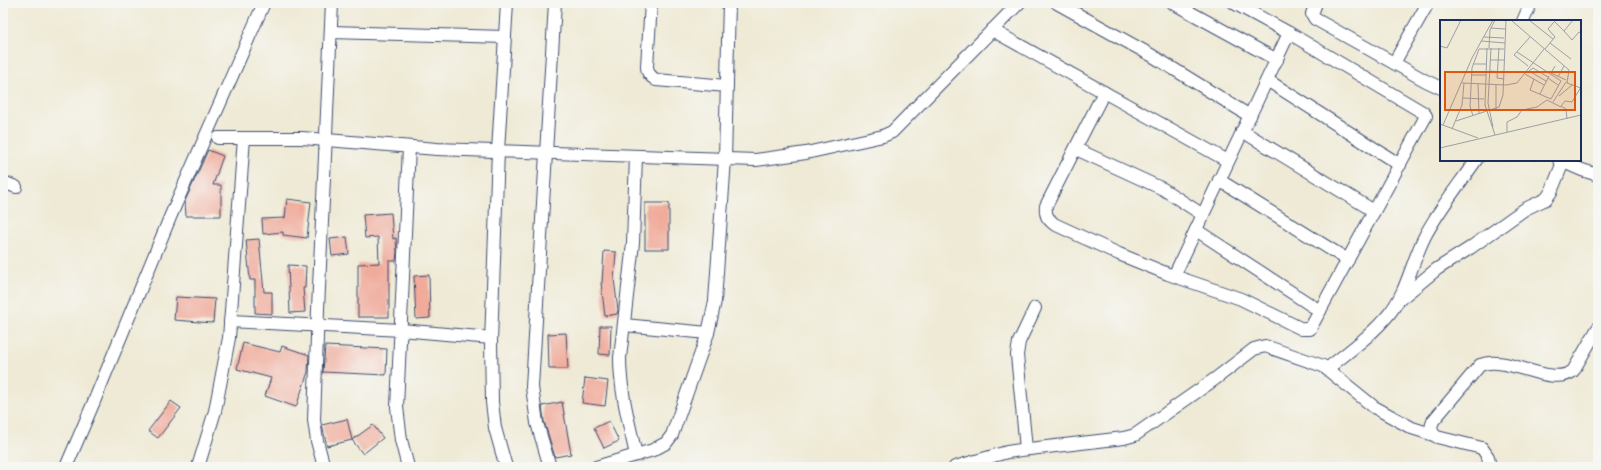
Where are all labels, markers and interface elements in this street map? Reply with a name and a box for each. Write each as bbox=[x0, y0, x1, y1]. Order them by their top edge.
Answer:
inset map bbox=[1440, 20, 1581, 161]

